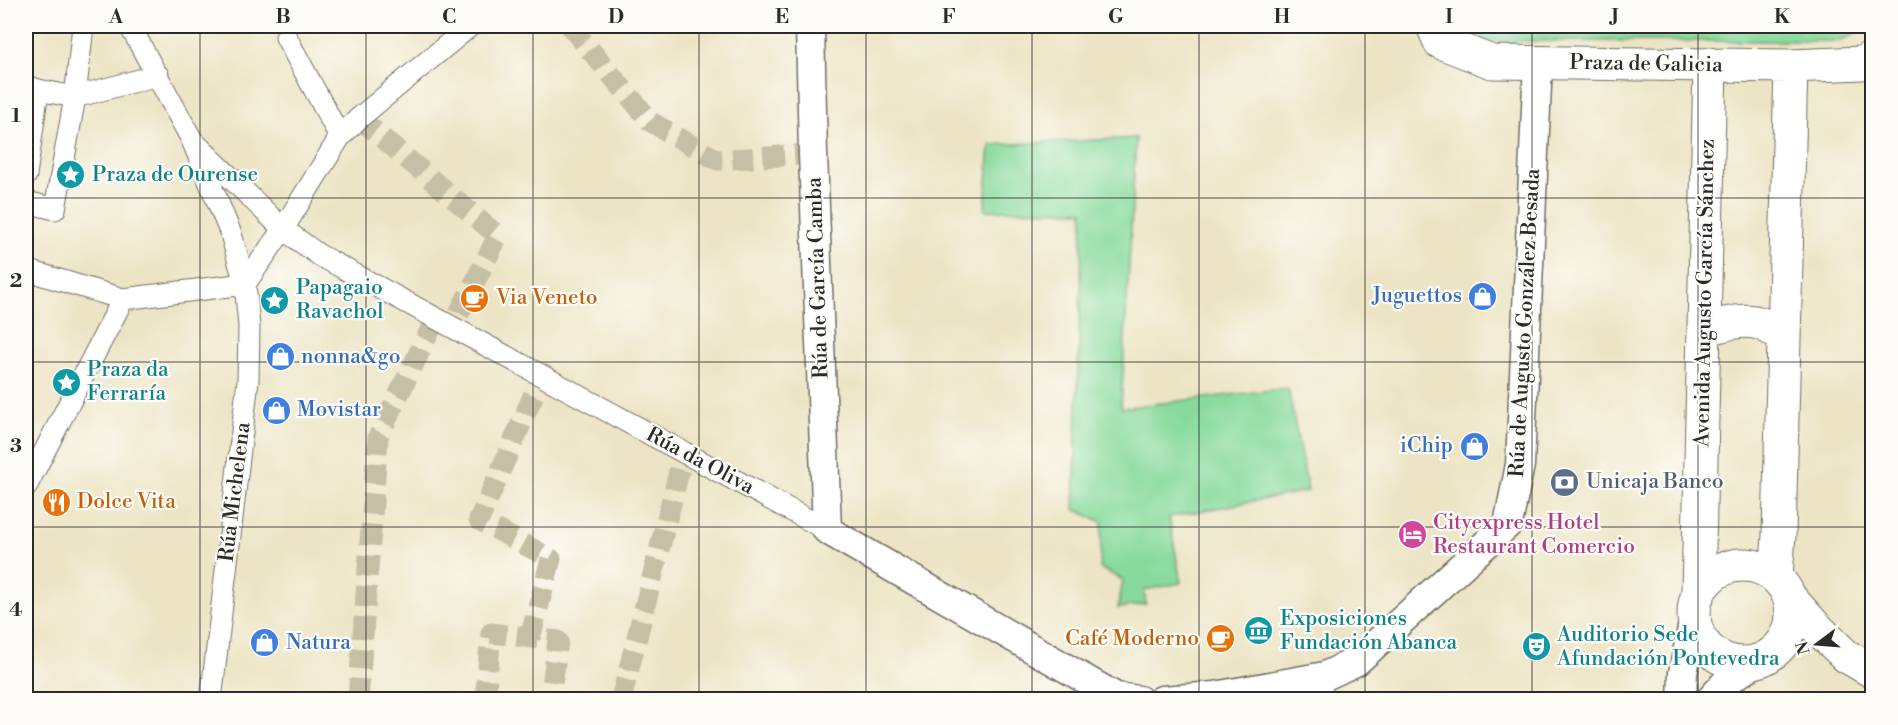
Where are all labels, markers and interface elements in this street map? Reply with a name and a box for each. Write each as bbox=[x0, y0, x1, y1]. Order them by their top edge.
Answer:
text: A bbox=[108, 5, 124, 30]
text: B bbox=[275, 5, 291, 30]
text: C bbox=[442, 5, 456, 30]
text: D bbox=[608, 5, 624, 30]
text: E bbox=[775, 5, 789, 30]
text: F bbox=[942, 5, 956, 30]
text: G bbox=[1108, 5, 1124, 30]
text: H bbox=[1274, 5, 1291, 30]
text: I bbox=[1445, 5, 1453, 30]
text: J bbox=[1608, 5, 1619, 30]
text: K bbox=[1774, 5, 1791, 30]
street label: Praza de Galicia bbox=[1569, 50, 1723, 78]
text: 1 bbox=[11, 104, 21, 129]
street label: Avenida Augusto García Sánchez bbox=[1689, 139, 1721, 448]
place icon: Praza de Ourense bbox=[55, 159, 87, 191]
place label: Praza de Ourense bbox=[92, 162, 258, 188]
street label: Rúa de Augusto González Besada bbox=[1504, 167, 1546, 478]
street label: Rúa de García Camba bbox=[801, 176, 835, 379]
text: 2 bbox=[10, 269, 22, 294]
place label: Papagaio Ravachol bbox=[296, 275, 383, 325]
shop icon: Juguettos bbox=[1467, 280, 1499, 312]
cafe icon: Via Veneto bbox=[459, 282, 491, 314]
place label: Juguettos bbox=[1371, 283, 1462, 309]
place icon: Papagaio Ravachol bbox=[259, 284, 291, 316]
place label: Via Veneto bbox=[495, 285, 598, 311]
shop icon: nonna&go bbox=[264, 341, 296, 373]
place label: nonna&go bbox=[301, 344, 400, 370]
place label: Praza da Ferraría bbox=[87, 357, 169, 407]
place icon: Praza da Ferraría bbox=[50, 366, 82, 398]
shop icon: Movistar bbox=[260, 394, 292, 426]
place label: Movistar bbox=[297, 397, 381, 423]
street label: Rúa Michelena bbox=[214, 420, 257, 563]
street label: Rúa da Oliva bbox=[641, 422, 759, 501]
shop icon: iChip bbox=[1458, 430, 1490, 462]
place label: iChip bbox=[1400, 433, 1453, 459]
text: 3 bbox=[10, 434, 22, 459]
bank icon: Unicaja Banco bbox=[1549, 466, 1581, 498]
place label: Unicaja Banco bbox=[1586, 469, 1724, 495]
restaurant icon: Dolce Vita bbox=[40, 486, 72, 518]
place label: Dolce Vita bbox=[77, 489, 176, 515]
place label: Cityexpress Hotel Restaurant Comercio bbox=[1433, 510, 1635, 560]
hotel icon: Cityexpress Hotel Restaurant Comercio bbox=[1396, 519, 1428, 551]
text: 4 bbox=[9, 598, 23, 623]
place label: Exposiciones Fundación Abanca bbox=[1280, 606, 1458, 656]
north arrow bbox=[1787, 614, 1847, 674]
museum icon: Exposiciones Fundación Abanca bbox=[1243, 615, 1275, 647]
place label: Auditorio Sede Afundación Pontevedra bbox=[1556, 622, 1780, 672]
cafe icon: Café Moderno bbox=[1204, 623, 1236, 655]
place label: Café Moderno bbox=[1065, 626, 1199, 652]
shop icon: Natura bbox=[249, 627, 281, 659]
place label: Natura bbox=[286, 630, 351, 656]
theatre icon: Auditorio Sede Afundación Pontevedra bbox=[1520, 631, 1552, 663]
text: N bbox=[1792, 639, 1815, 657]

